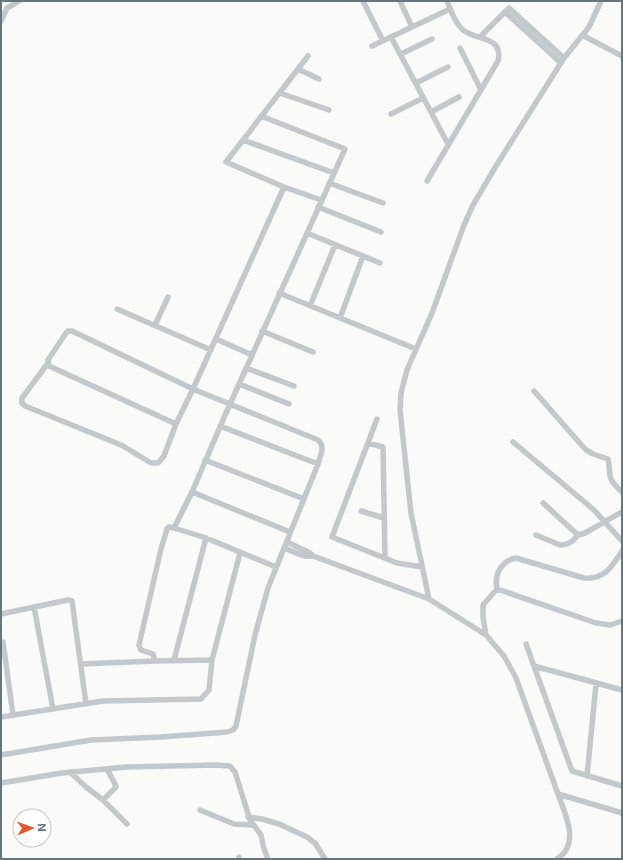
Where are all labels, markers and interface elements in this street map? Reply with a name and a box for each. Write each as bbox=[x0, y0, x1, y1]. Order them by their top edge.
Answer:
north arrow bbox=[12, 808, 52, 848]
text: N bbox=[35, 823, 49, 832]

